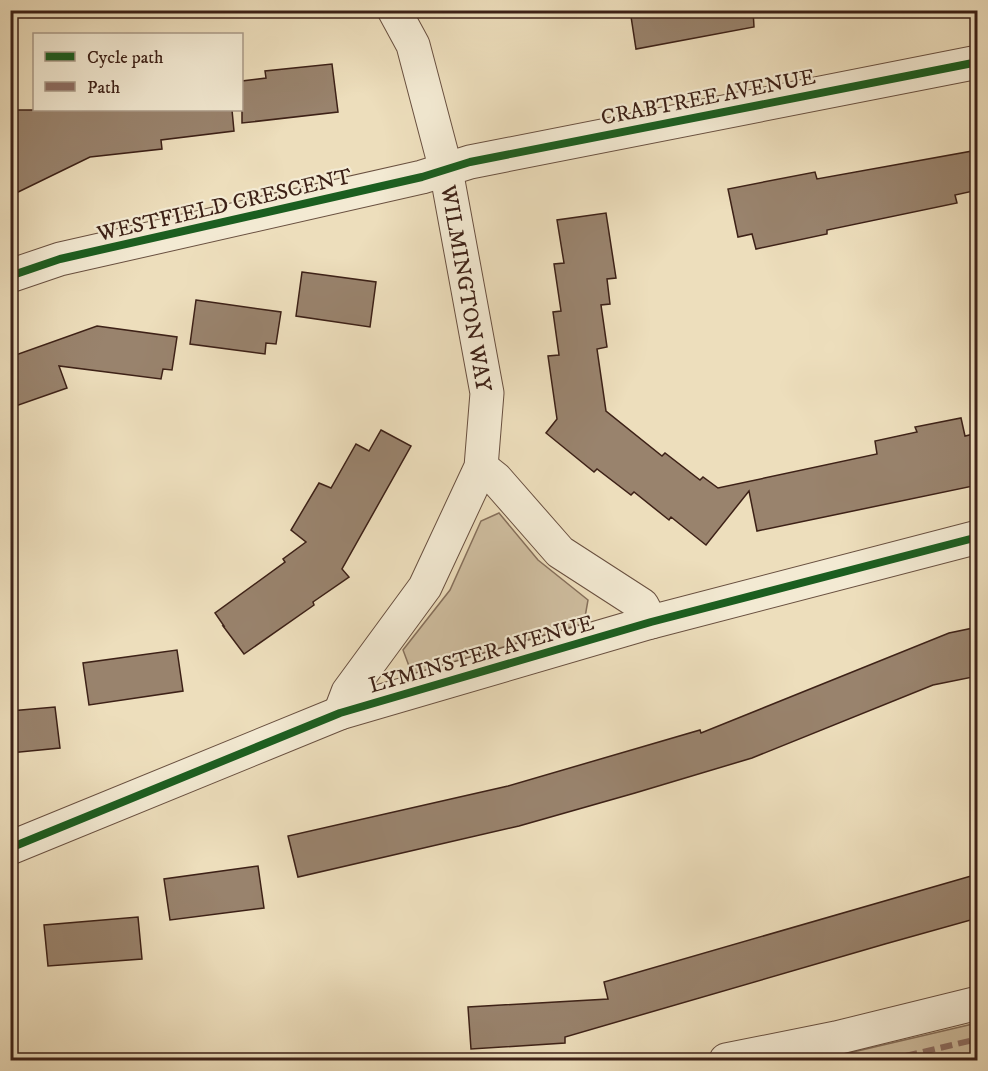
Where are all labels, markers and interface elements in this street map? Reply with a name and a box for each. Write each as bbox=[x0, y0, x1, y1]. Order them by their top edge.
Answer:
legend bbox=[33, 33, 243, 111]
text: Cycle path bbox=[87, 47, 164, 69]
street label: CRABTREE AVENUE bbox=[599, 63, 818, 132]
text: Path bbox=[87, 77, 121, 99]
street label: WESTFIELD CRESCENT bbox=[93, 163, 355, 248]
street label: WILMINGTON WAY bbox=[434, 182, 497, 395]
street label: LYMINSTER AVENUE bbox=[366, 609, 597, 700]

